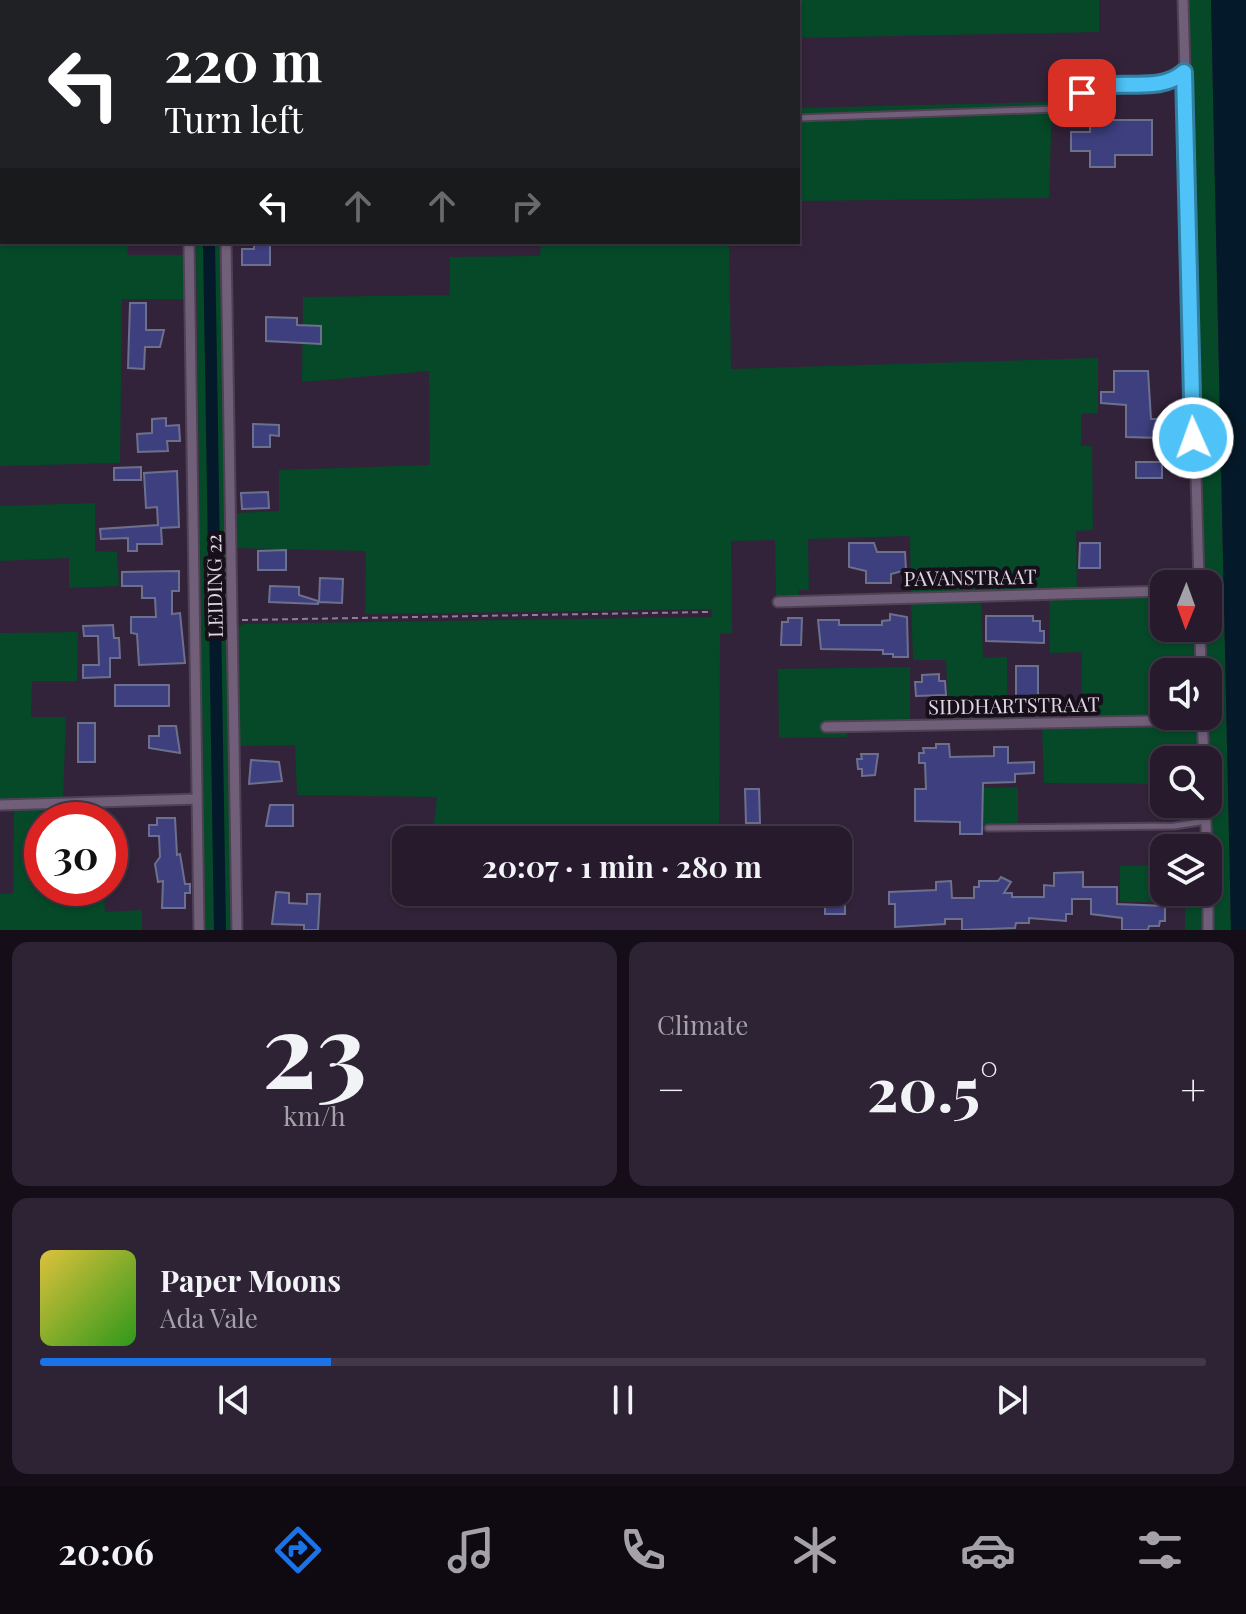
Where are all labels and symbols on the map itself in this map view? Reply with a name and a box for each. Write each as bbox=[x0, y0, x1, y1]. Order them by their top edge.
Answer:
pin bbox=[1048, 59, 1116, 127]
position arrow bbox=[1151, 396, 1235, 480]
street label: LEIDING 22 bbox=[199, 534, 228, 638]
street label: PAVANSTRAAT bbox=[903, 562, 1037, 591]
north arrow bbox=[1150, 570, 1222, 642]
street label: SIDDHARTSTRAAT bbox=[928, 690, 1100, 719]
speed limit sign: 30 bbox=[24, 802, 128, 906]

